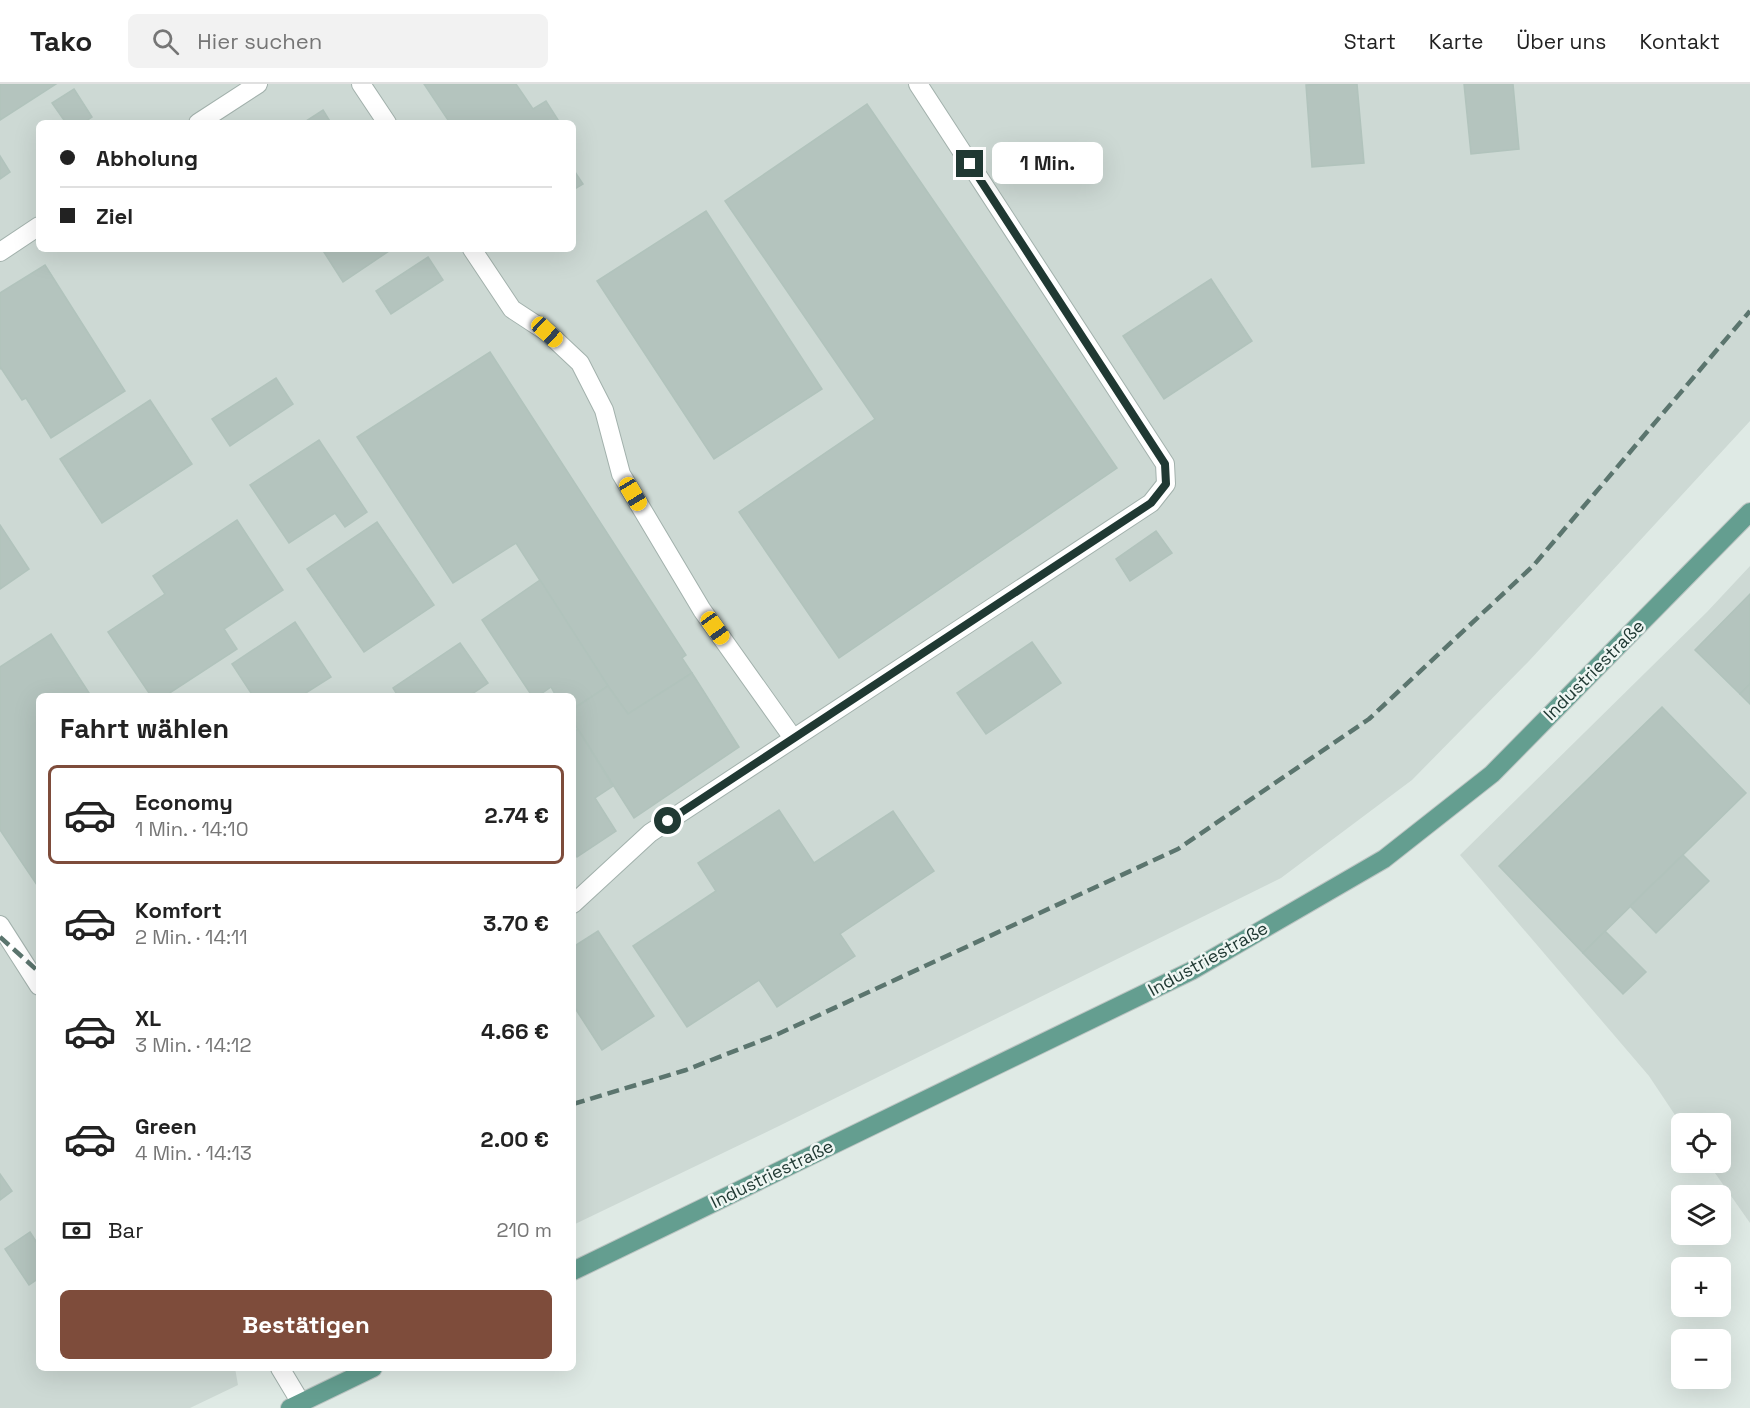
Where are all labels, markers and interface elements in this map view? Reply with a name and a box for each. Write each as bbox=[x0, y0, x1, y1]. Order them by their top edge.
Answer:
search box bbox=[128, 14, 548, 68]
text: Tako bbox=[30, 23, 92, 59]
icon: search bbox=[149, 25, 182, 58]
text: Hier suchen bbox=[197, 27, 322, 55]
text: Start bbox=[1344, 28, 1396, 55]
text: Karte bbox=[1429, 28, 1483, 55]
text: Über uns bbox=[1516, 28, 1606, 55]
text: Kontakt bbox=[1639, 28, 1720, 55]
callout: 1 Min. bbox=[991, 143, 1102, 185]
text: Abholung bbox=[96, 144, 198, 172]
route end bbox=[956, 150, 983, 177]
text: 1 Min. bbox=[1020, 150, 1075, 176]
text: Ziel bbox=[96, 202, 133, 230]
car bbox=[528, 313, 566, 351]
car bbox=[616, 474, 650, 514]
car bbox=[697, 608, 733, 648]
street label: Industriestraße bbox=[1538, 614, 1649, 725]
text: Fahrt wählen bbox=[60, 711, 229, 746]
icon: car bbox=[63, 788, 117, 842]
text: Economy bbox=[135, 788, 233, 816]
text: 2.74 € bbox=[484, 801, 549, 829]
route start bbox=[654, 807, 681, 834]
text: 1 Min. · 14:10 bbox=[135, 816, 248, 842]
icon: car bbox=[63, 896, 117, 950]
text: Komfort bbox=[135, 896, 222, 924]
text: 3.70 € bbox=[483, 909, 549, 937]
street label: Industriestraße bbox=[1144, 916, 1272, 1001]
text: 2 Min. · 14:11 bbox=[135, 924, 248, 950]
icon: car bbox=[63, 1004, 117, 1058]
text: XL bbox=[135, 1004, 161, 1032]
text: 4.66 € bbox=[481, 1017, 549, 1045]
text: 3 Min. · 14:12 bbox=[135, 1032, 251, 1058]
icon: car bbox=[63, 1112, 117, 1166]
text: Green bbox=[135, 1112, 197, 1140]
map controls bbox=[1671, 1113, 1731, 1389]
button: locate bbox=[1671, 1113, 1731, 1173]
text: 2.00 € bbox=[481, 1125, 549, 1153]
street label: Industriestraße bbox=[707, 1134, 837, 1213]
text: 4 Min. · 14:13 bbox=[135, 1140, 252, 1166]
button: layers bbox=[1671, 1185, 1731, 1245]
icon: cash bbox=[60, 1214, 93, 1247]
text: Bar bbox=[108, 1216, 144, 1244]
text: 210 m bbox=[496, 1217, 552, 1243]
button: + bbox=[1671, 1257, 1731, 1317]
button: Bestätigen bbox=[60, 1290, 552, 1359]
button: − bbox=[1671, 1329, 1731, 1389]

